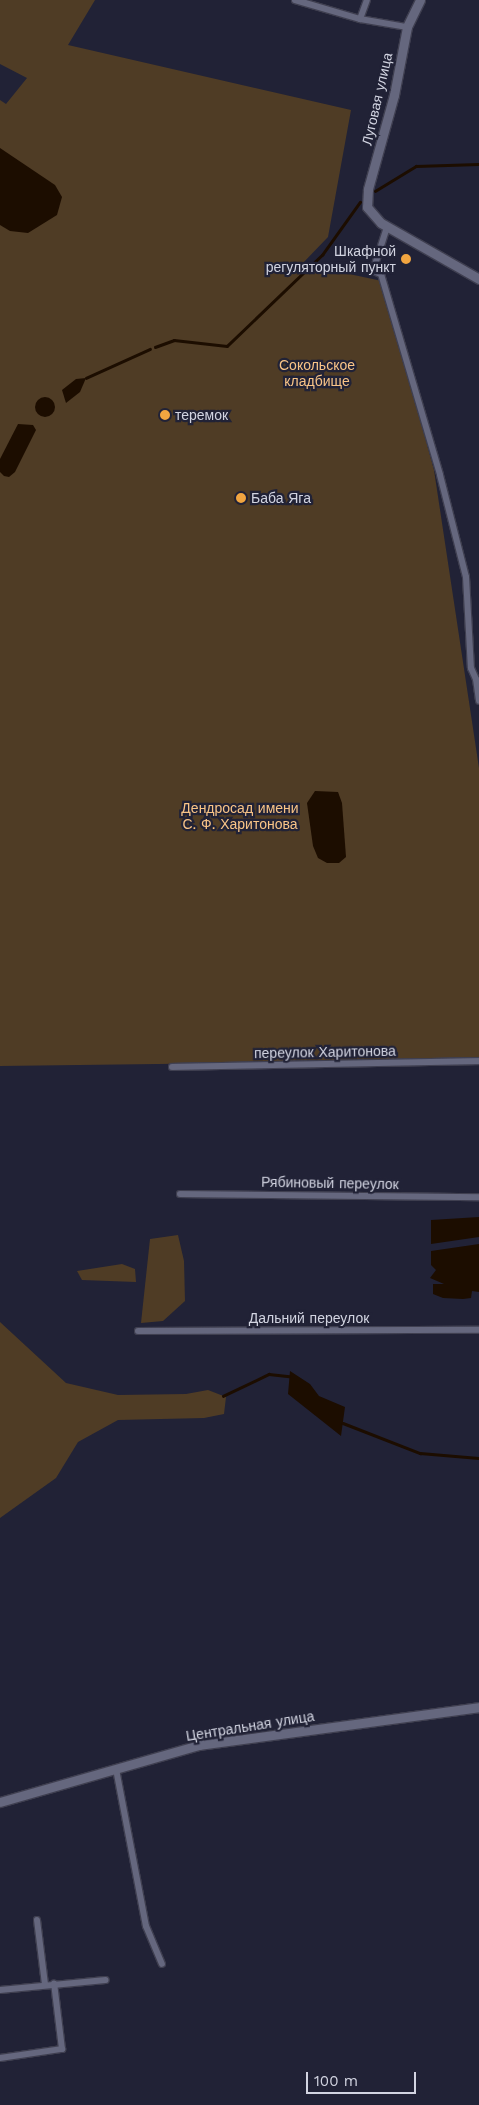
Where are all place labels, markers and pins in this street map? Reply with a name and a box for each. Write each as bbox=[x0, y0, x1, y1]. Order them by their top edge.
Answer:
place label: Шкафной регуляторный пункт bbox=[266, 243, 396, 276]
marker: Шкафной регуляторный пункт bbox=[400, 253, 412, 265]
place label: теремок bbox=[175, 407, 228, 423]
marker: теремок bbox=[159, 409, 171, 421]
place label: Баба Яга bbox=[251, 490, 311, 506]
marker: Баба Яга bbox=[235, 492, 247, 504]

